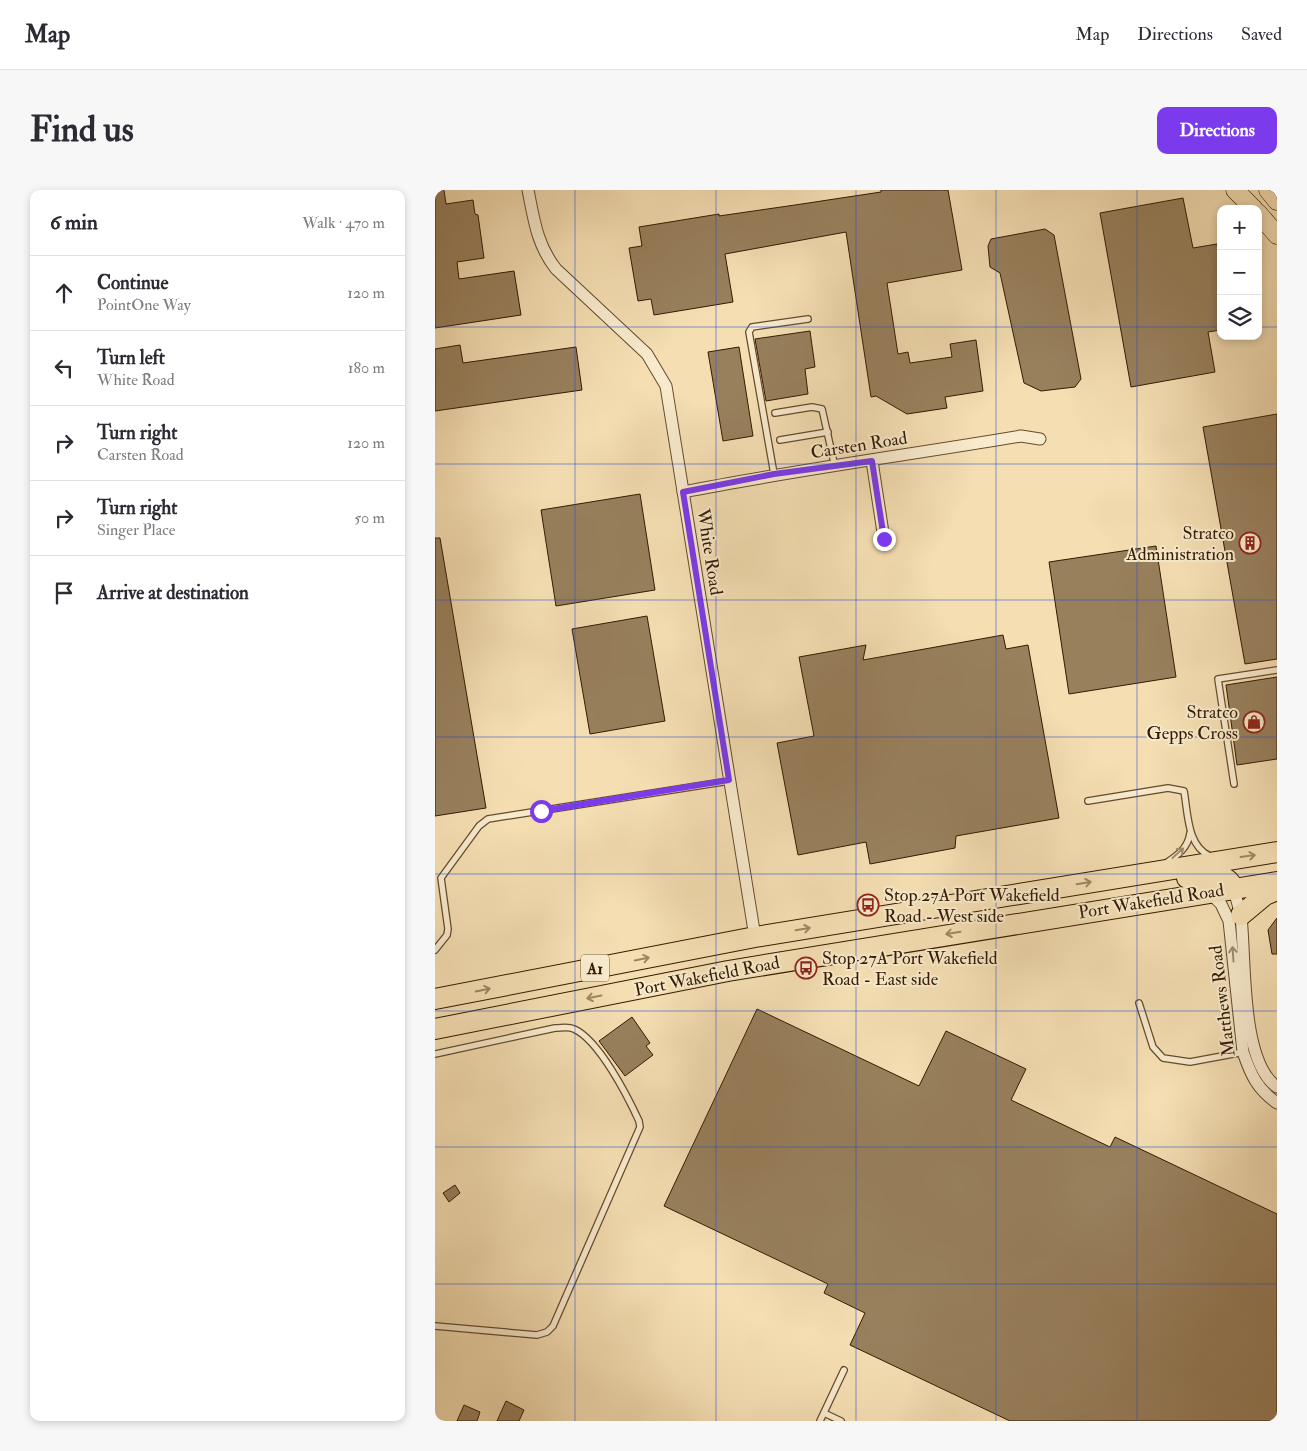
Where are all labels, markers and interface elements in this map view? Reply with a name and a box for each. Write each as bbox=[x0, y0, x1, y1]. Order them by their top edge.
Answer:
text: Map bbox=[25, 19, 70, 50]
text: Map bbox=[1076, 23, 1109, 46]
text: Directions bbox=[1137, 23, 1213, 46]
text: Saved bbox=[1241, 23, 1282, 46]
button: Directions bbox=[1157, 107, 1277, 154]
text: Find us bbox=[30, 108, 134, 152]
map controls bbox=[1217, 205, 1262, 340]
button: + bbox=[1217, 205, 1262, 250]
text: 6 min bbox=[50, 209, 98, 236]
text: Walk · 470 m bbox=[302, 213, 385, 233]
button: − bbox=[1217, 250, 1262, 295]
text: Continue bbox=[97, 271, 168, 295]
icon: ahead bbox=[50, 279, 78, 307]
text: 120 m bbox=[347, 283, 385, 303]
text: PointOne Way bbox=[97, 295, 191, 315]
button: layers bbox=[1217, 295, 1262, 340]
text: Turn left bbox=[97, 346, 165, 370]
icon: left bbox=[50, 354, 78, 382]
text: 180 m bbox=[348, 358, 385, 378]
text: White Road bbox=[97, 370, 175, 390]
text: Turn right bbox=[97, 421, 177, 445]
street label: Carsten Road bbox=[809, 426, 909, 464]
icon: right bbox=[50, 429, 78, 457]
text: 120 m bbox=[347, 433, 385, 453]
text: Carsten Road bbox=[97, 445, 184, 465]
text: Turn right bbox=[97, 496, 177, 520]
icon: right bbox=[50, 504, 78, 532]
street label: White Road bbox=[691, 506, 728, 597]
text: 50 m bbox=[354, 508, 385, 528]
text: Singer Place bbox=[97, 520, 175, 540]
place label: Stratco Administration bbox=[1125, 522, 1234, 566]
route end bbox=[873, 528, 896, 551]
building icon: Stratco Administration bbox=[1238, 531, 1262, 555]
icon: arrive bbox=[50, 579, 78, 607]
text: Arrive at destination bbox=[97, 581, 249, 605]
place label: Stratco Gepps Cross bbox=[1147, 701, 1238, 745]
shop icon: Stratco Gepps Cross bbox=[1242, 710, 1266, 734]
route start bbox=[530, 800, 553, 823]
one-way arrow bbox=[1172, 847, 1185, 859]
one-way arrow bbox=[1240, 851, 1256, 861]
one-way arrow bbox=[1076, 878, 1092, 888]
street label: Port Wakefield Road bbox=[1077, 879, 1226, 924]
place label: Stop 27A Port Wakefield Road - West side bbox=[884, 884, 1060, 928]
bus stop icon: Stop 27A Port Wakefield Road - West side bbox=[856, 893, 880, 917]
one-way arrow bbox=[795, 924, 811, 934]
one-way arrow bbox=[945, 929, 961, 939]
street label: Matthews Road bbox=[1204, 944, 1241, 1058]
place label: Stop 27A Port Wakefield Road - East side bbox=[822, 947, 998, 991]
one-way arrow bbox=[1228, 947, 1237, 963]
street label: Port Wakefield Road bbox=[633, 951, 782, 1002]
one-way arrow bbox=[634, 953, 650, 963]
road number: A1 bbox=[581, 954, 609, 981]
bus stop icon: Stop 27A Port Wakefield Road - East side bbox=[794, 956, 818, 980]
one-way arrow bbox=[474, 984, 490, 994]
one-way arrow bbox=[587, 993, 603, 1002]

